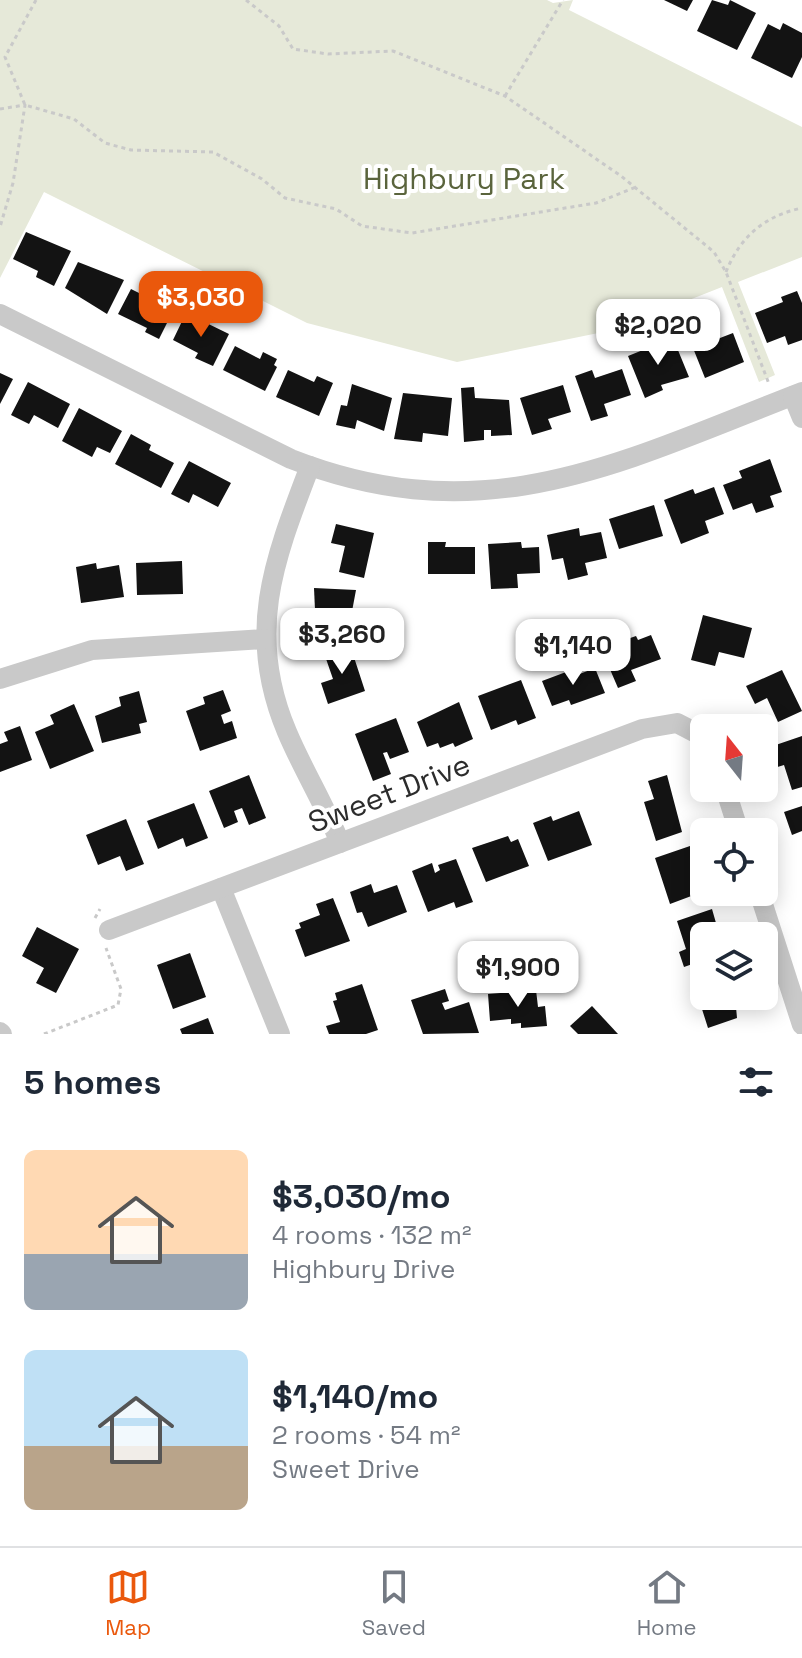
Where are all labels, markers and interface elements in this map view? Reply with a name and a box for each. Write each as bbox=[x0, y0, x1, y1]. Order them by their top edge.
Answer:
park label: Highbury Park bbox=[363, 159, 565, 198]
pin: $3,030 bbox=[136, 271, 266, 339]
text: $3,030 bbox=[157, 280, 245, 314]
pin: $2,020 bbox=[593, 299, 723, 367]
text: $2,020 bbox=[614, 308, 702, 342]
pin: $3,260 bbox=[277, 608, 407, 676]
text: $3,260 bbox=[298, 617, 386, 651]
pin: $1,140 bbox=[508, 619, 638, 687]
text: $1,140 bbox=[534, 628, 612, 662]
north arrow bbox=[690, 714, 778, 802]
map controls bbox=[690, 714, 778, 1010]
street label: Sweet Drive bbox=[302, 744, 476, 842]
button: locate bbox=[690, 818, 778, 906]
button: layers bbox=[690, 922, 778, 1010]
pin: $1,900 bbox=[453, 941, 583, 1009]
text: $1,900 bbox=[476, 950, 560, 984]
icon: filters bbox=[734, 1060, 778, 1104]
text: 5 homes bbox=[24, 1061, 161, 1104]
text: $3,030/mo bbox=[272, 1175, 451, 1218]
icon: home bbox=[88, 1182, 184, 1278]
text: 4 rooms · 132 m² bbox=[272, 1218, 472, 1252]
text: Highbury Drive bbox=[272, 1252, 455, 1286]
text: $1,140/mo bbox=[272, 1375, 438, 1418]
icon: home bbox=[88, 1382, 184, 1478]
text: 2 rooms · 54 m² bbox=[272, 1418, 461, 1452]
text: Sweet Drive bbox=[272, 1452, 420, 1486]
tab: Map bbox=[105, 1565, 151, 1641]
tab: Saved bbox=[362, 1565, 426, 1641]
tab: Home bbox=[637, 1565, 697, 1641]

